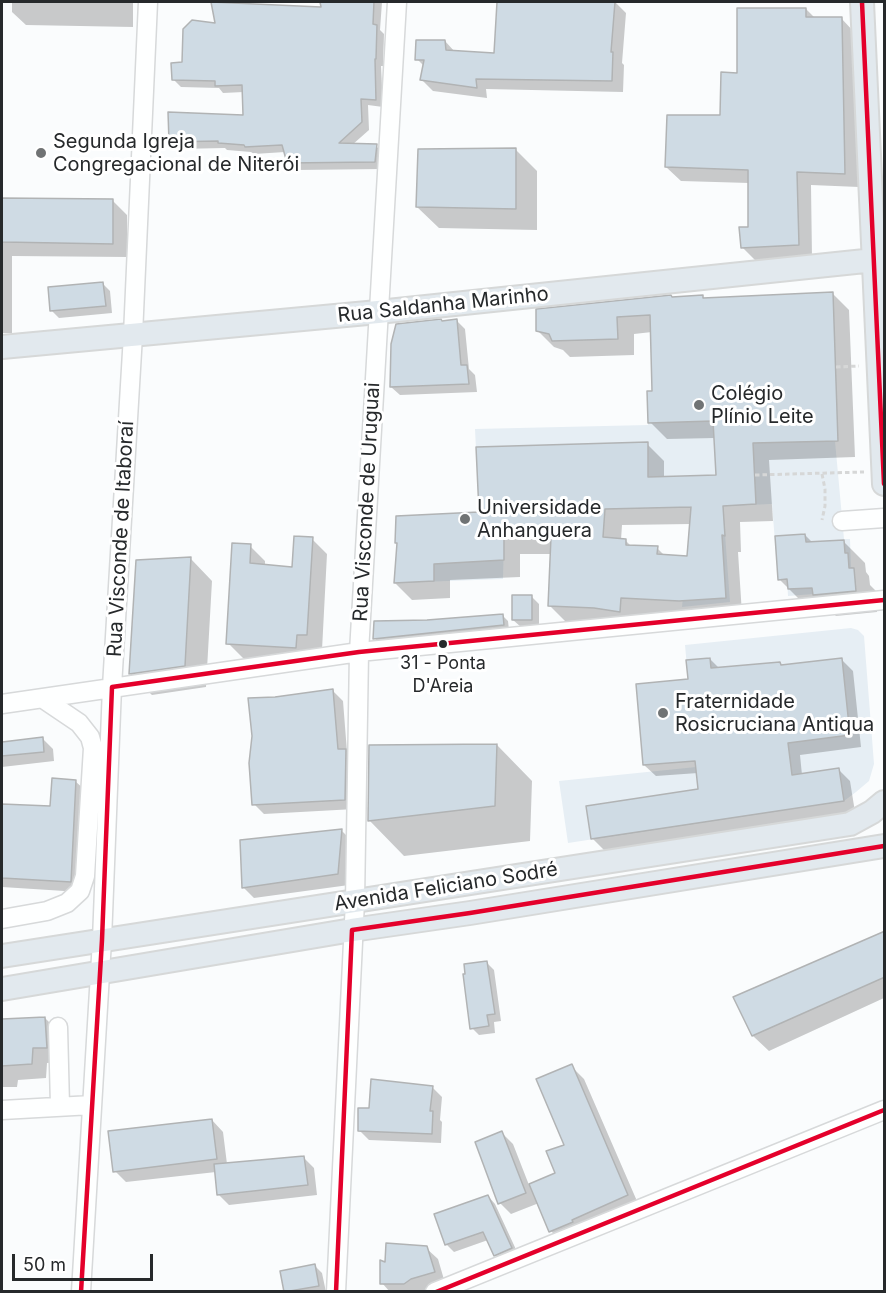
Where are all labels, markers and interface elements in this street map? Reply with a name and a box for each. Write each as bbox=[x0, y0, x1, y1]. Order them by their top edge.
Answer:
place label: Segunda Igreja Congregacional de Niterói bbox=[53, 130, 299, 177]
marker: Segunda Igreja Congregacional de Niterói bbox=[34, 146, 48, 160]
street label: Rua Saldanha Marinho bbox=[336, 282, 550, 328]
street label: Rua Visconde de Uruguai bbox=[349, 382, 385, 622]
place label: Colégio Plínio Leite bbox=[711, 382, 814, 429]
marker: Colégio Plínio Leite bbox=[692, 398, 706, 412]
street label: Rua Visconde de Itaboraí bbox=[103, 420, 139, 658]
place label: Universidade Anhanguera bbox=[477, 496, 601, 543]
marker: Universidade Anhanguera bbox=[458, 512, 472, 526]
marker: 31 - Ponta D'Areia bbox=[437, 638, 449, 650]
place label: 31 - Ponta D'Areia bbox=[400, 653, 486, 696]
place label: Fraternidade Rosicruciana Antiqua bbox=[675, 690, 874, 737]
marker: Fraternidade Rosicruciana Antiqua bbox=[656, 706, 670, 720]
street label: Avenida Feliciano Sodré bbox=[333, 857, 559, 917]
scale bar bbox=[15, 1242, 156, 1280]
text: 50 m bbox=[23, 1254, 66, 1275]

